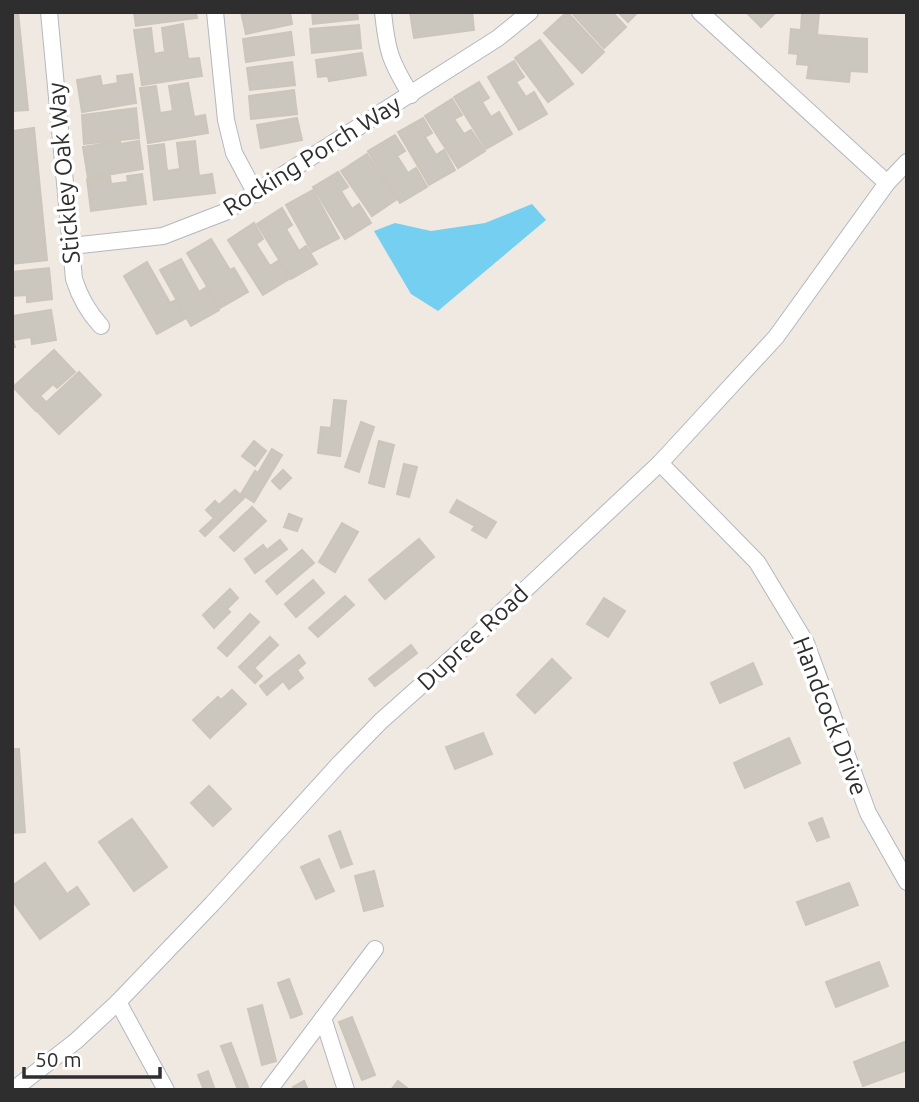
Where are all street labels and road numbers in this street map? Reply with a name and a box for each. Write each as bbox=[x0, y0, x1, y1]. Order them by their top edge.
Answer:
street label: Stickley Oak Way bbox=[42, 81, 85, 265]
street label: Rocking Porch Way bbox=[218, 90, 406, 221]
street label: Dupree Road bbox=[412, 580, 533, 696]
street label: Handcock Drive bbox=[788, 633, 873, 799]

